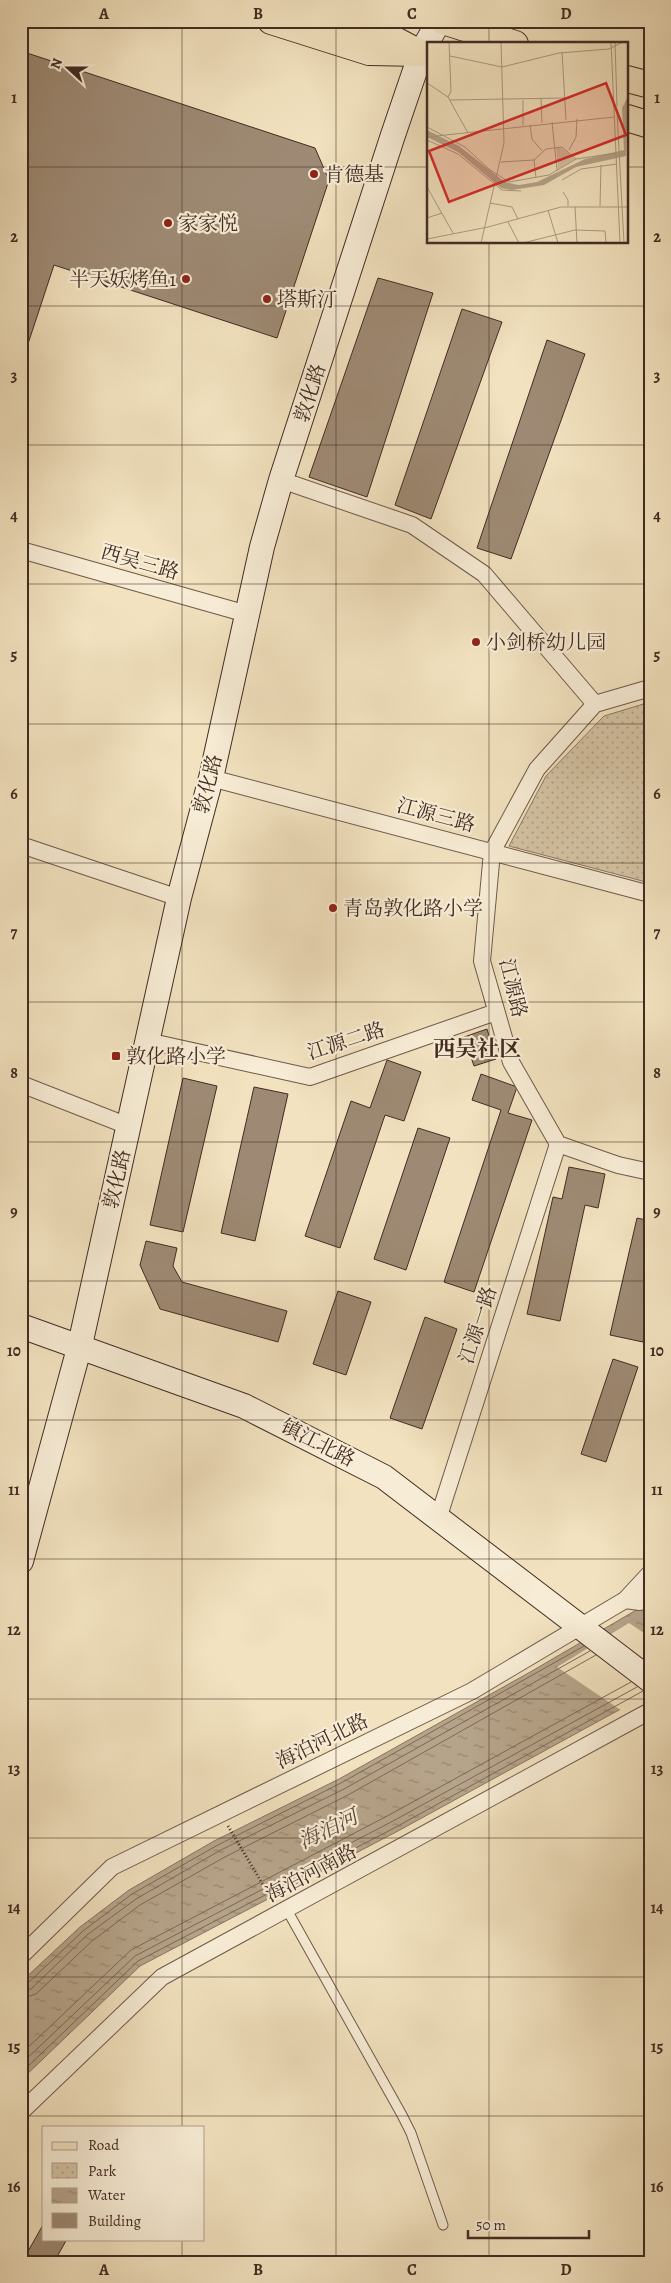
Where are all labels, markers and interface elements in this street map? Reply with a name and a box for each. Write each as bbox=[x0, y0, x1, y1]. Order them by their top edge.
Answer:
text: A bbox=[98, 3, 110, 25]
text: B bbox=[253, 3, 263, 25]
text: C bbox=[407, 3, 417, 25]
text: D bbox=[560, 3, 572, 25]
north arrow bbox=[42, 42, 92, 92]
inset map bbox=[427, 42, 628, 244]
text: N bbox=[46, 55, 67, 72]
text: 1 bbox=[11, 87, 17, 109]
text: 1 bbox=[654, 87, 660, 109]
place label: 肯德基 bbox=[324, 161, 384, 188]
marker: 肯德基 bbox=[308, 168, 320, 180]
place label: 家家悦 bbox=[178, 210, 238, 237]
marker: 家家悦 bbox=[162, 217, 174, 229]
text: 2 bbox=[10, 226, 18, 248]
text: 2 bbox=[653, 226, 661, 248]
place label: 半天妖烤鱼1 bbox=[69, 266, 176, 293]
marker: 半天妖烤鱼1 bbox=[180, 273, 192, 285]
place label: 塔斯汀 bbox=[277, 286, 337, 313]
marker: 塔斯汀 bbox=[261, 293, 273, 305]
street label: 敦化路 bbox=[288, 360, 332, 426]
text: 3 bbox=[11, 365, 18, 387]
text: 3 bbox=[654, 365, 661, 387]
text: 4 bbox=[10, 505, 18, 527]
text: 4 bbox=[653, 505, 661, 527]
street label: 西吴三路 bbox=[98, 538, 182, 586]
place label: 小剑桥幼儿园 bbox=[486, 629, 606, 656]
marker: 小剑桥幼儿园 bbox=[470, 636, 482, 648]
text: 5 bbox=[11, 644, 18, 666]
text: 5 bbox=[654, 644, 661, 666]
street label: 敦化路 bbox=[188, 752, 228, 816]
text: 6 bbox=[10, 783, 18, 805]
text: 6 bbox=[653, 783, 661, 805]
street label: 江源三路 bbox=[394, 792, 478, 838]
place label: 青岛敦化路小学 bbox=[343, 895, 483, 922]
marker: 青岛敦化路小学 bbox=[327, 902, 339, 914]
text: 7 bbox=[11, 922, 18, 944]
text: 7 bbox=[654, 922, 661, 944]
street label: 江源路 bbox=[493, 956, 533, 1020]
street label: 江源二路 bbox=[304, 1016, 388, 1066]
district label: 西吴社区 bbox=[433, 1034, 521, 1064]
place label: 敦化路小学 bbox=[126, 1043, 226, 1070]
marker: 敦化路小学 bbox=[110, 1050, 122, 1062]
text: 8 bbox=[10, 1062, 18, 1084]
text: 8 bbox=[653, 1062, 661, 1084]
street label: 敦化路 bbox=[97, 1147, 137, 1211]
text: 9 bbox=[10, 1201, 18, 1223]
text: 9 bbox=[653, 1201, 661, 1223]
street label: 江源一路 bbox=[453, 1283, 503, 1367]
text: 10 bbox=[7, 1340, 21, 1362]
text: 10 bbox=[650, 1340, 664, 1362]
street label: 镇江北路 bbox=[276, 1413, 360, 1473]
text: 11 bbox=[8, 1479, 20, 1501]
text: 11 bbox=[651, 1479, 663, 1501]
text: 12 bbox=[7, 1619, 21, 1641]
text: 12 bbox=[650, 1619, 664, 1641]
street label: 海泊河北路 bbox=[271, 1707, 373, 1775]
text: 13 bbox=[8, 1758, 20, 1780]
text: 13 bbox=[651, 1758, 663, 1780]
water label: 海泊河 bbox=[294, 1801, 366, 1855]
street label: 海泊河南路 bbox=[261, 1838, 361, 1908]
text: 14 bbox=[7, 1897, 21, 1919]
text: 14 bbox=[650, 1897, 664, 1919]
text: 15 bbox=[8, 2036, 20, 2058]
text: 15 bbox=[651, 2036, 663, 2058]
legend bbox=[42, 2126, 205, 2240]
text: Road bbox=[88, 2135, 120, 2155]
text: Park bbox=[88, 2161, 117, 2181]
text: 16 bbox=[7, 2176, 21, 2198]
text: 16 bbox=[650, 2176, 664, 2198]
text: Water bbox=[87, 2185, 125, 2205]
scale bar bbox=[468, 2208, 590, 2240]
text: Building bbox=[88, 2211, 141, 2231]
text: 50 m bbox=[476, 2215, 506, 2235]
text: A bbox=[98, 2259, 110, 2281]
text: B bbox=[253, 2259, 263, 2281]
text: C bbox=[407, 2259, 417, 2281]
text: D bbox=[560, 2259, 572, 2281]

